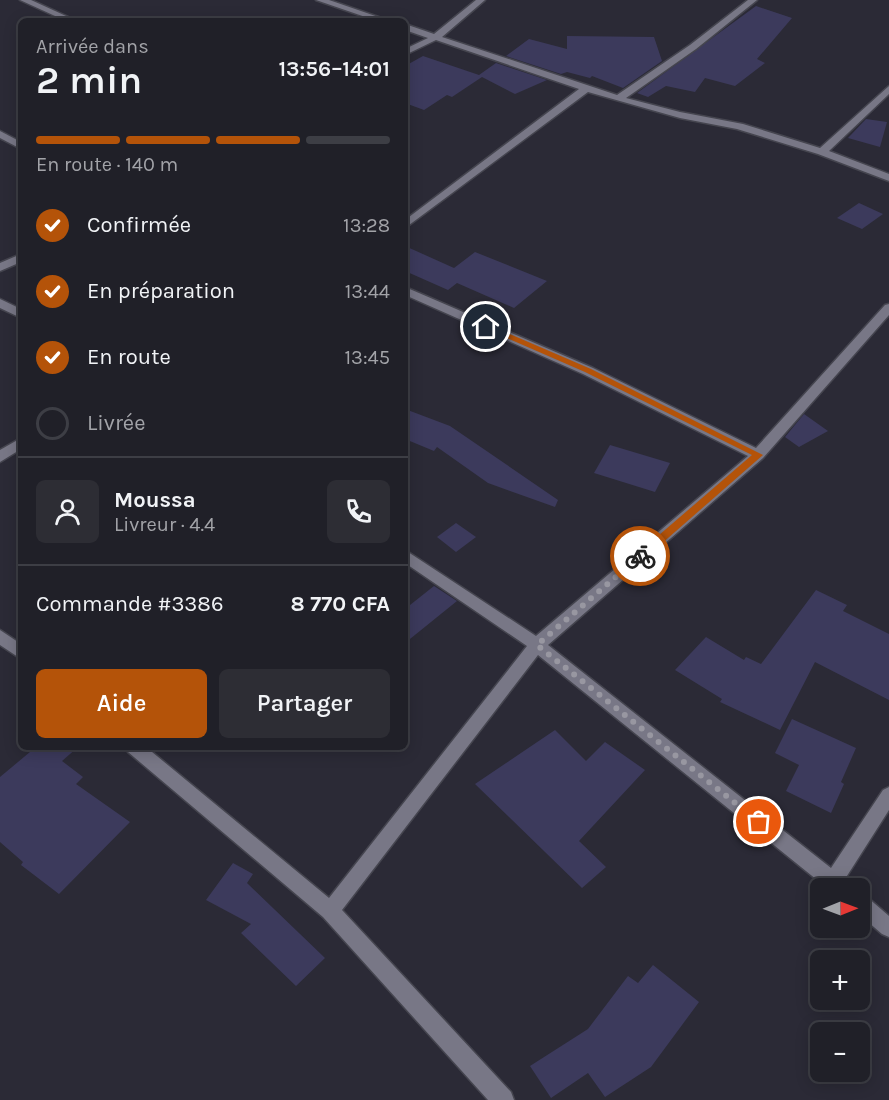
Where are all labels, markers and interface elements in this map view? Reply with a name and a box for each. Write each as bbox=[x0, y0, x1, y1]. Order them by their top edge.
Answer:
text: Arrivée dans bbox=[36, 35, 149, 58]
text: 13:56–14:01 bbox=[278, 56, 390, 82]
text: 2 min bbox=[36, 57, 142, 103]
text: En route · 140 m bbox=[36, 153, 178, 176]
icon: check bbox=[36, 209, 69, 242]
text: Confirmée bbox=[87, 212, 191, 238]
text: 13:28 bbox=[343, 214, 390, 237]
icon: check bbox=[36, 275, 69, 308]
text: En préparation bbox=[87, 278, 235, 304]
text: 13:44 bbox=[345, 280, 390, 303]
pin bbox=[460, 301, 511, 352]
icon: home bbox=[469, 310, 502, 343]
icon: check bbox=[36, 341, 69, 374]
text: En route bbox=[87, 344, 171, 370]
text: 13:45 bbox=[345, 346, 390, 369]
text: Livrée bbox=[87, 410, 145, 436]
button: person bbox=[36, 480, 99, 543]
button: phone bbox=[327, 480, 390, 543]
text: Moussa bbox=[114, 487, 196, 513]
text: Livreur · 4.4 bbox=[114, 513, 215, 536]
courier bbox=[610, 526, 670, 586]
icon: bike bbox=[624, 540, 657, 573]
text: Commande #3386 bbox=[36, 591, 223, 617]
text: 8 770 CFA bbox=[291, 591, 390, 617]
button: Aide bbox=[36, 669, 207, 738]
button: Partager bbox=[219, 669, 390, 738]
pin bbox=[733, 796, 784, 847]
icon: bag bbox=[742, 805, 775, 838]
north arrow bbox=[810, 878, 870, 938]
map controls bbox=[810, 878, 870, 1082]
button: + bbox=[810, 950, 870, 1010]
button: − bbox=[810, 1022, 870, 1082]

